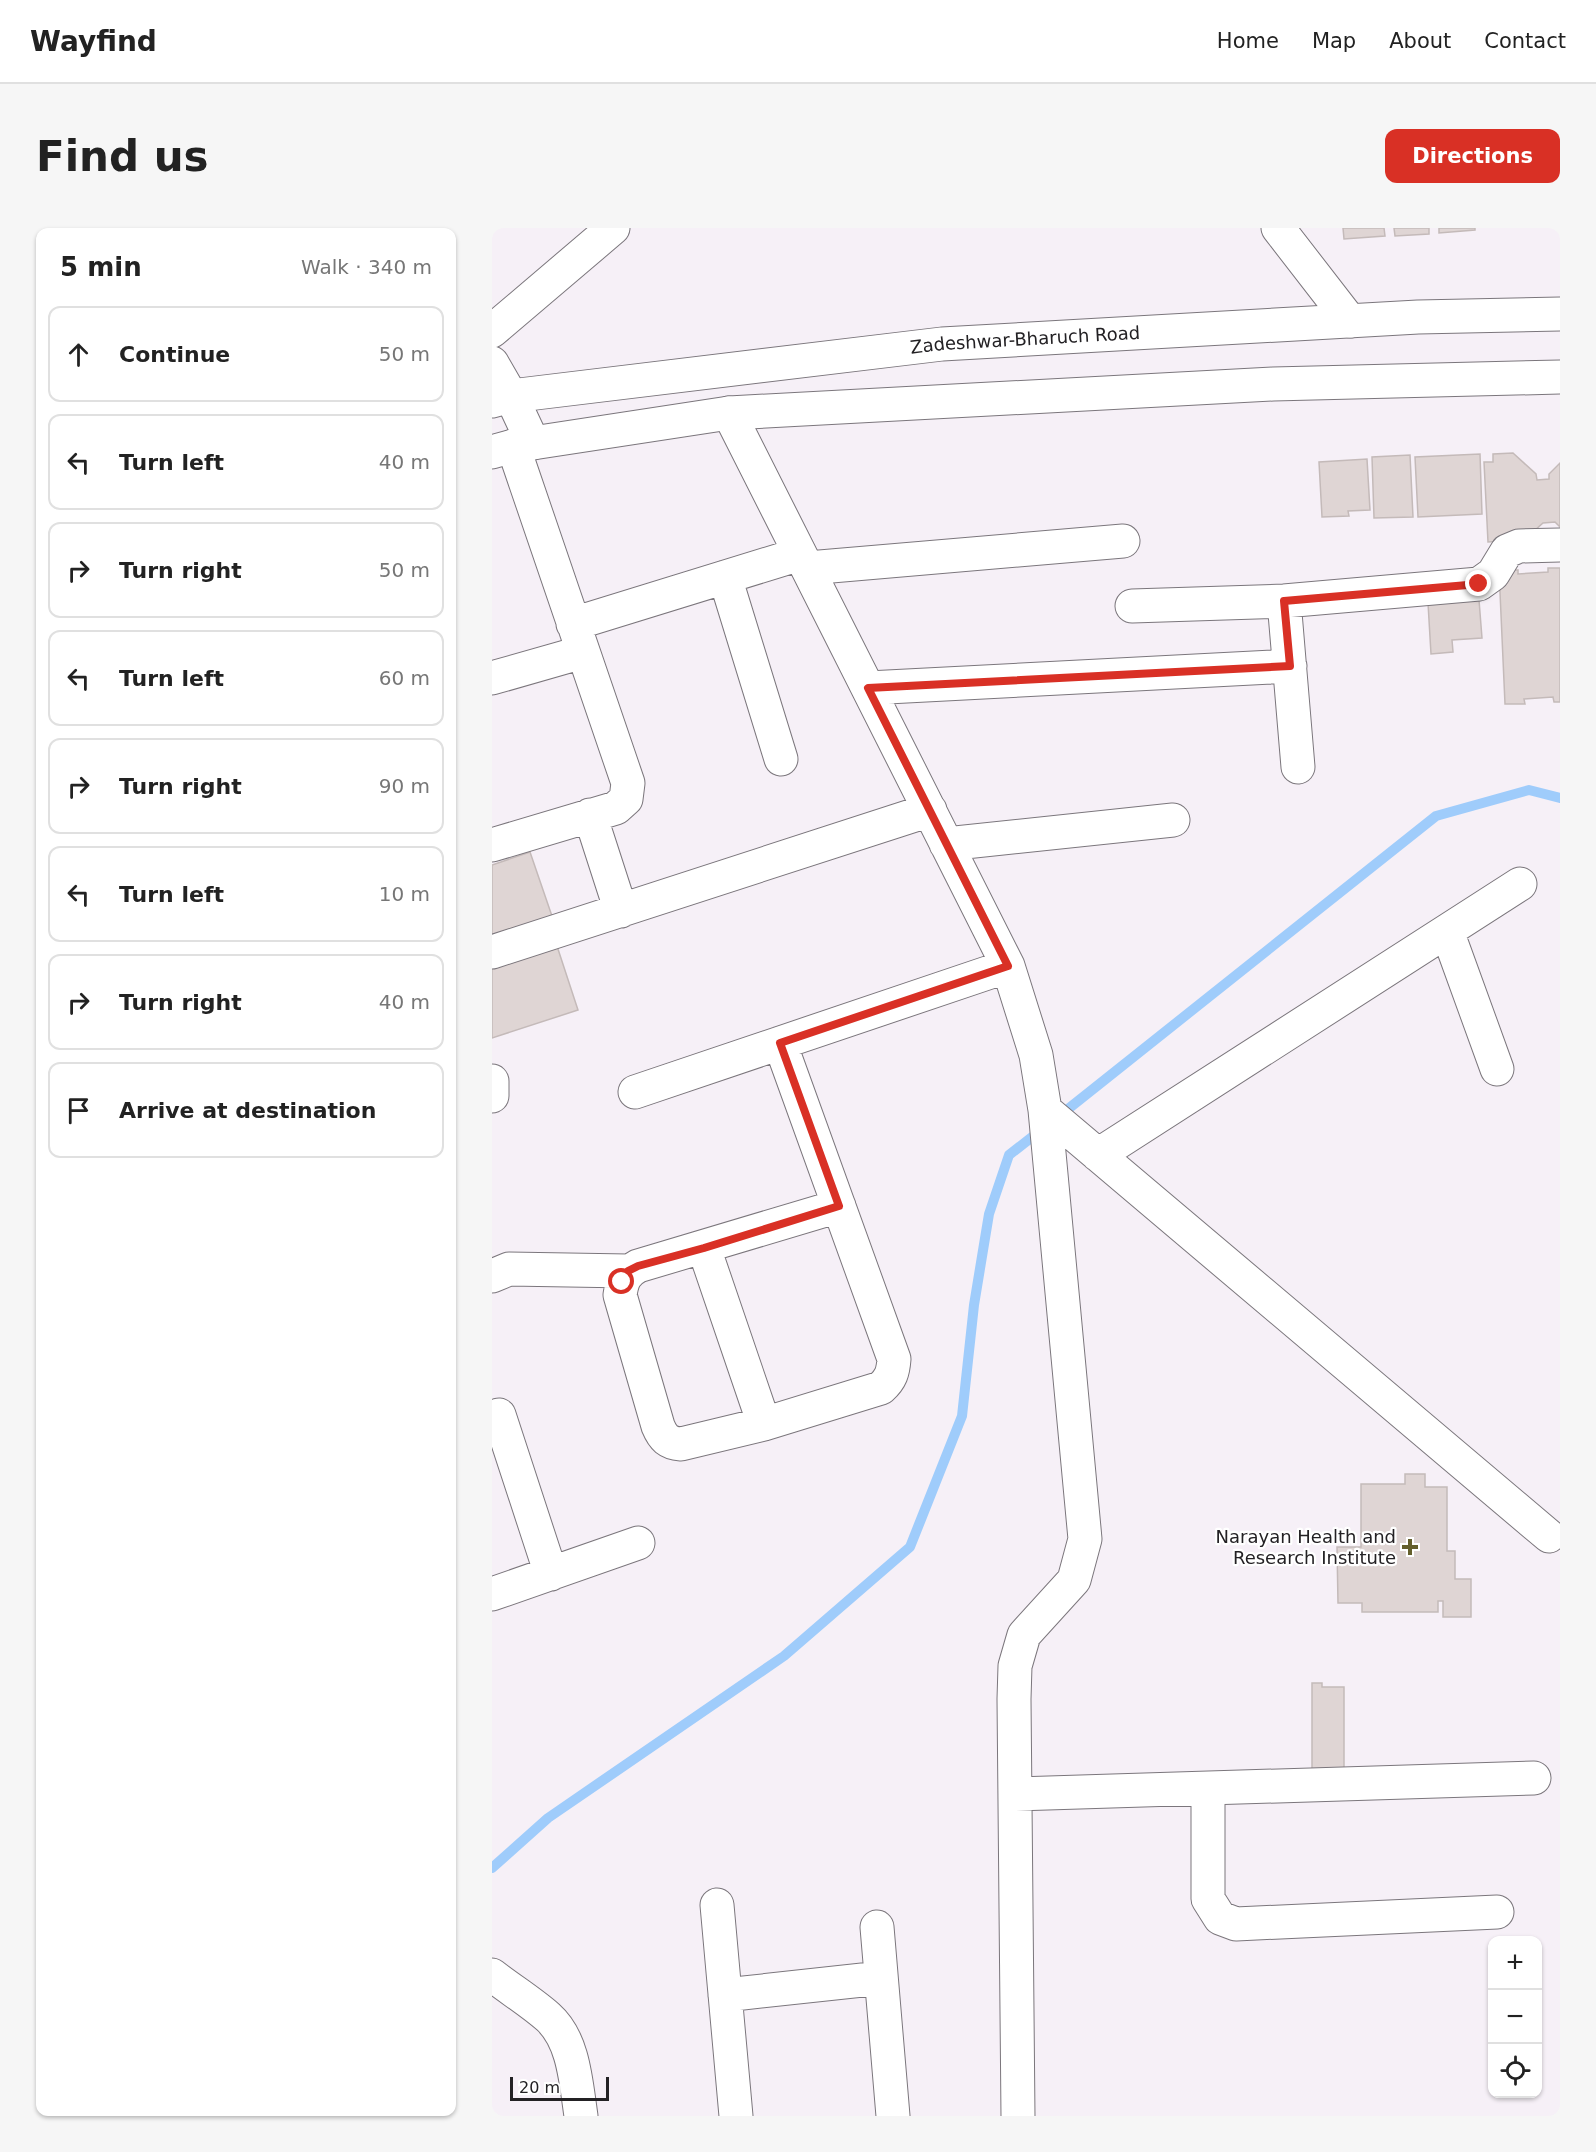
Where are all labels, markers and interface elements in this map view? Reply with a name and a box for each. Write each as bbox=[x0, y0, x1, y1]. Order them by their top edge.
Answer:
text: Wayfind bbox=[30, 25, 157, 58]
text: Home bbox=[1217, 29, 1279, 53]
text: Map bbox=[1312, 29, 1356, 53]
text: About bbox=[1389, 29, 1451, 53]
text: Contact bbox=[1484, 29, 1566, 53]
button: Directions bbox=[1385, 129, 1560, 183]
text: Find us bbox=[36, 132, 209, 181]
text: 5 min bbox=[60, 252, 142, 282]
text: Walk · 340 m bbox=[301, 255, 432, 279]
street label: Zadeshwar-Bharuch Road bbox=[909, 322, 1141, 358]
icon: ahead bbox=[62, 338, 95, 371]
text: Continue bbox=[119, 342, 230, 367]
text: 50 m bbox=[379, 342, 430, 366]
icon: left bbox=[62, 446, 95, 479]
text: Turn left bbox=[119, 450, 224, 475]
text: 40 m bbox=[379, 450, 430, 474]
icon: right bbox=[62, 554, 95, 587]
text: Turn right bbox=[119, 558, 242, 583]
text: 50 m bbox=[379, 558, 430, 582]
route end bbox=[1465, 570, 1491, 596]
icon: left bbox=[62, 662, 95, 695]
text: Turn left bbox=[119, 666, 224, 691]
text: 60 m bbox=[379, 666, 430, 690]
icon: right bbox=[62, 770, 95, 803]
text: Turn right bbox=[119, 774, 242, 799]
text: 90 m bbox=[379, 774, 430, 798]
icon: left bbox=[62, 878, 95, 911]
text: Turn left bbox=[119, 882, 224, 907]
text: 10 m bbox=[379, 882, 430, 906]
icon: right bbox=[62, 986, 95, 1019]
text: Turn right bbox=[119, 990, 242, 1015]
text: 40 m bbox=[379, 990, 430, 1014]
icon: arrive bbox=[62, 1094, 95, 1127]
text: Arrive at destination bbox=[119, 1098, 376, 1123]
route start bbox=[608, 1268, 634, 1294]
place label: Narayan Health and Research Institute bbox=[1216, 1526, 1396, 1568]
marker: Narayan Health and Research Institute bbox=[1401, 1538, 1419, 1556]
map controls bbox=[1488, 1936, 1542, 2098]
button: + bbox=[1488, 1936, 1542, 1990]
button: − bbox=[1488, 1990, 1542, 2044]
button: locate bbox=[1488, 2044, 1542, 2098]
scale bar bbox=[510, 2074, 609, 2102]
text: 20 m bbox=[519, 2078, 560, 2097]

